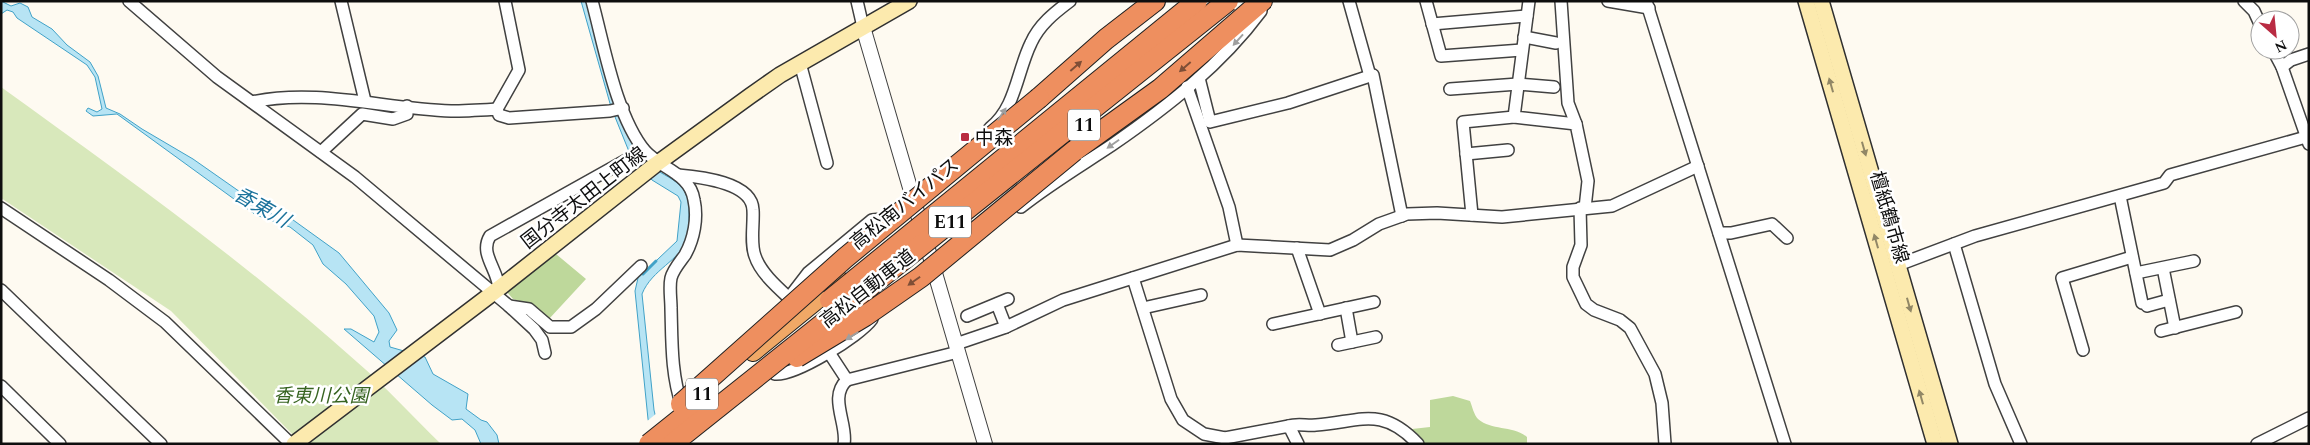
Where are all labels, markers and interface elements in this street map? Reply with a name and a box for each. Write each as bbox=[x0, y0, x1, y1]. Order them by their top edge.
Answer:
north arrow bbox=[2250, 10, 2300, 60]
one-way arrow bbox=[1232, 34, 1244, 46]
text: N bbox=[2271, 34, 2291, 58]
one-way arrow bbox=[1069, 60, 1081, 72]
one-way arrow bbox=[1179, 62, 1192, 73]
one-way arrow bbox=[1826, 77, 1834, 92]
one-way arrow bbox=[997, 107, 1007, 120]
road number: 11 bbox=[1068, 110, 1100, 140]
place label: 中森 bbox=[975, 124, 1013, 153]
marker: 中森 bbox=[959, 131, 971, 143]
one-way arrow bbox=[1106, 139, 1120, 149]
street label: 国分寺太田上町線 bbox=[515, 140, 653, 256]
one-way arrow bbox=[1860, 141, 1868, 156]
street label: 高松南バイパス bbox=[844, 151, 966, 257]
street label: 檀紙鶴市線 bbox=[1862, 168, 1916, 267]
water label: 香東川 bbox=[228, 180, 297, 237]
road number: E11 bbox=[929, 206, 971, 238]
one-way arrow bbox=[1872, 233, 1880, 249]
street label: 高松自動車道 bbox=[814, 243, 922, 336]
one-way arrow bbox=[907, 276, 921, 286]
one-way arrow bbox=[1906, 297, 1914, 312]
one-way arrow bbox=[845, 332, 858, 341]
road number: 11 bbox=[686, 378, 718, 409]
park label: 香東川公園 bbox=[273, 382, 371, 411]
one-way arrow bbox=[1917, 389, 1925, 404]

